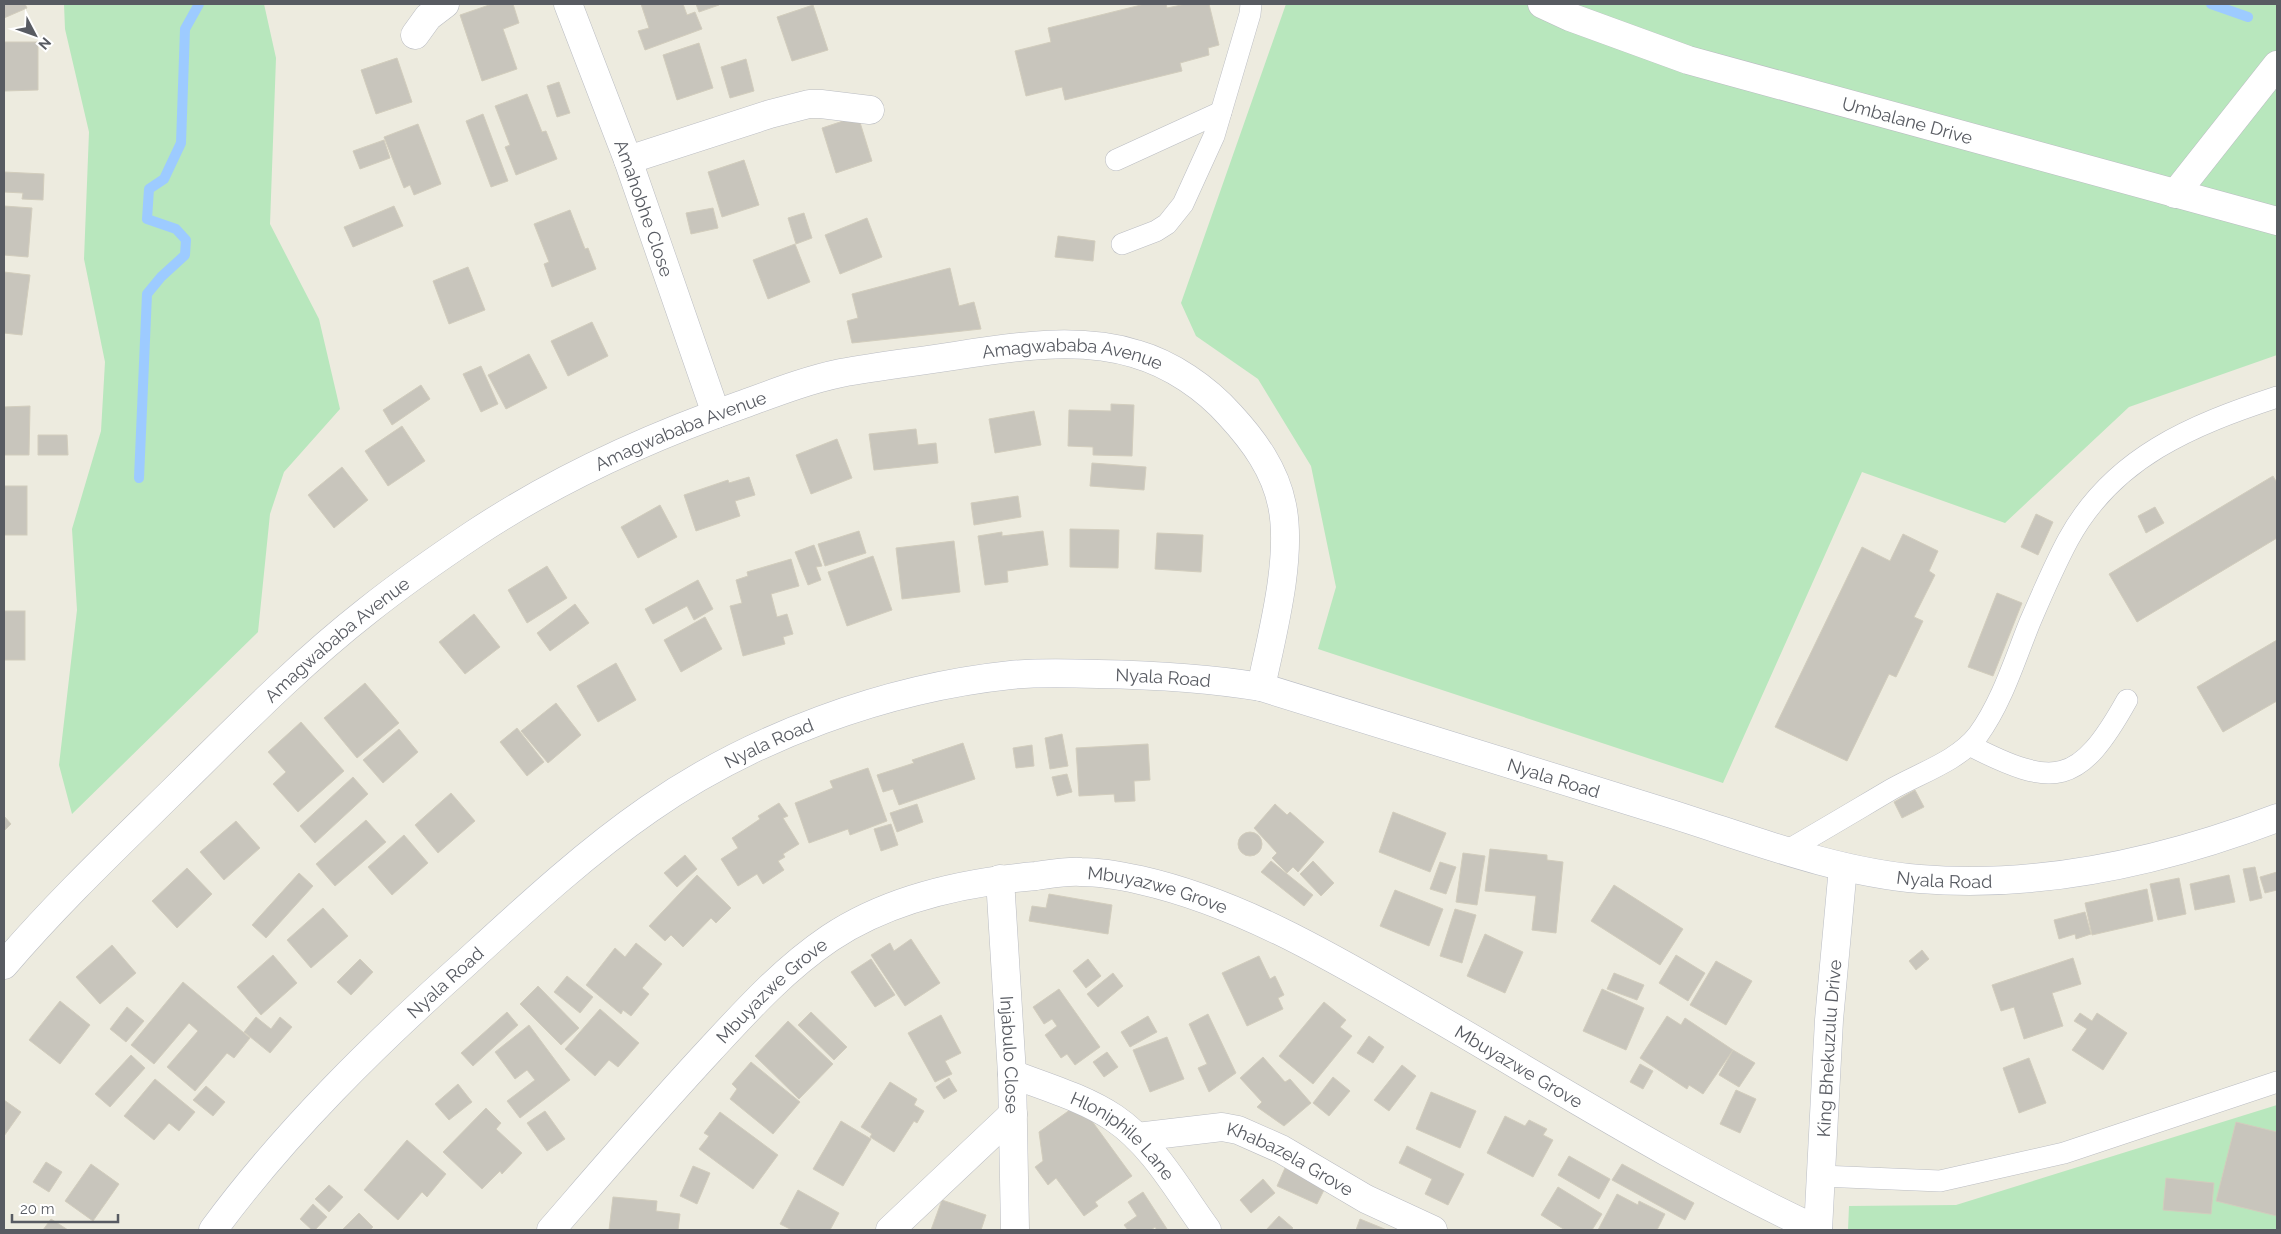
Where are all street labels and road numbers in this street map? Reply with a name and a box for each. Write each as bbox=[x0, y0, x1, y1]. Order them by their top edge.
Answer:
street label: Umbalane Drive bbox=[1840, 92, 1975, 148]
street label: Amahobhe Close bbox=[611, 137, 678, 280]
street label: Amagwababa Avenue bbox=[981, 334, 1167, 374]
street label: Amagwababa Avenue bbox=[591, 386, 769, 474]
street label: Amagwababa Avenue bbox=[260, 572, 413, 706]
street label: Nyala Road bbox=[1115, 664, 1212, 691]
street label: Nyala Road bbox=[720, 714, 816, 772]
street label: Nyala Road bbox=[1505, 753, 1603, 802]
street label: Mbuyazwe Grove bbox=[1087, 862, 1231, 917]
street label: Nyala Road bbox=[1895, 866, 1992, 892]
street label: Mbuyazwe Grove bbox=[712, 933, 831, 1047]
street label: Nyala Road bbox=[402, 942, 487, 1022]
street label: King Bhekuzulu Drive bbox=[1812, 958, 1845, 1138]
street label: Injabulo Close bbox=[997, 995, 1023, 1114]
street label: Mbuyazwe Grove bbox=[1452, 1020, 1587, 1112]
street label: Hloniphile Lane bbox=[1068, 1087, 1180, 1184]
street label: Khabazela Grove bbox=[1225, 1118, 1358, 1200]

